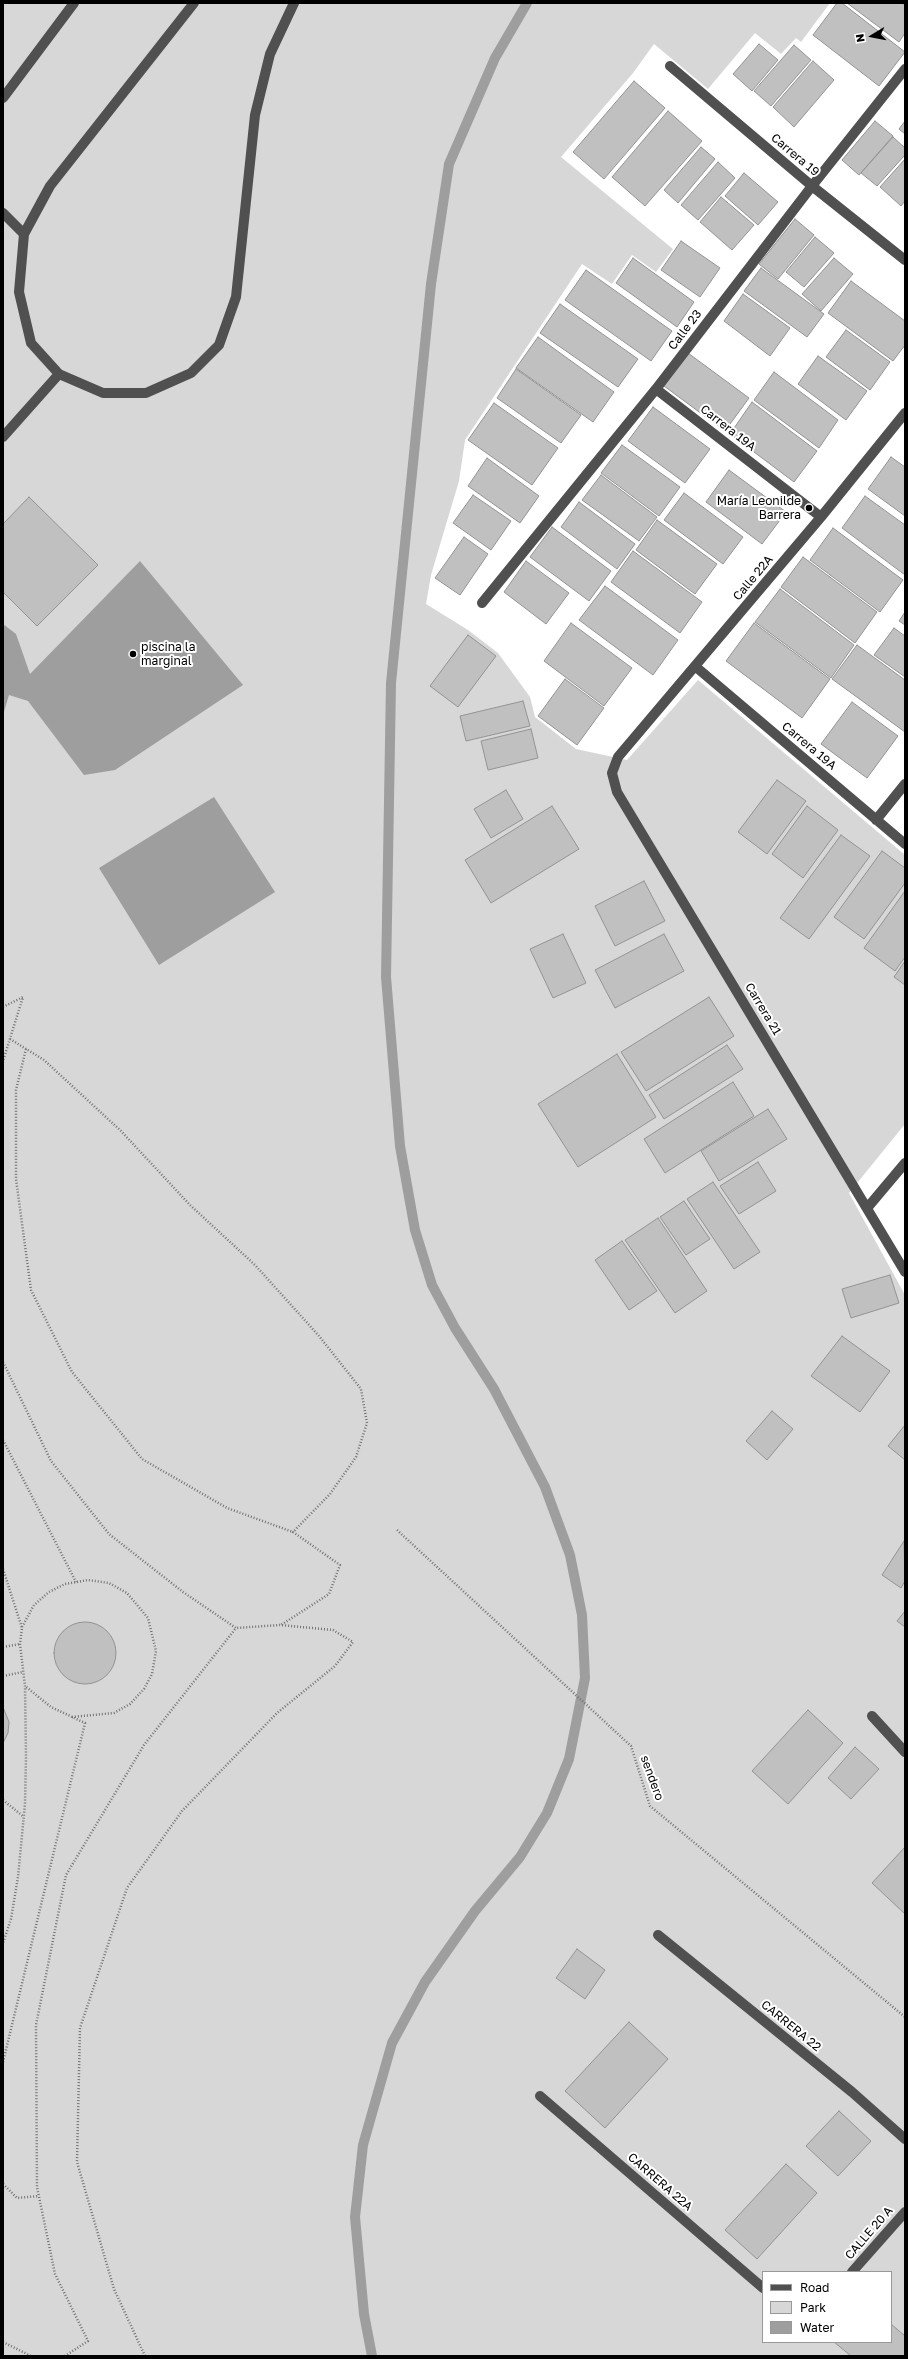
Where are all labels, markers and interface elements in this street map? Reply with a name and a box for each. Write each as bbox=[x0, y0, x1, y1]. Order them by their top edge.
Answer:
north arrow bbox=[852, 16, 892, 56]
text: N bbox=[853, 33, 867, 43]
street label: Carrera 19 bbox=[768, 131, 822, 179]
street label: Calle 23 bbox=[665, 307, 705, 353]
street label: Carrera 19A bbox=[697, 402, 759, 454]
place label: María Leonilde Barrera bbox=[717, 494, 801, 522]
marker: María Leonilde Barrera bbox=[804, 503, 814, 513]
street label: Calle 22A bbox=[730, 553, 776, 603]
place label: piscina la marginal bbox=[141, 640, 195, 668]
marker: piscina la marginal bbox=[128, 649, 138, 659]
street label: Carrera 19A bbox=[779, 719, 839, 773]
street label: Carrera 21 bbox=[742, 980, 784, 1038]
street label: sendero bbox=[637, 1754, 667, 1802]
street label: CARRERA 22 bbox=[758, 1998, 824, 2054]
street label: CARRERA 22A bbox=[625, 2150, 695, 2214]
street label: CALLE 20 A bbox=[842, 2204, 896, 2262]
legend bbox=[762, 2271, 892, 2343]
text: Road bbox=[800, 2280, 829, 2295]
text: Park bbox=[800, 2300, 826, 2315]
text: Water bbox=[800, 2320, 834, 2335]

